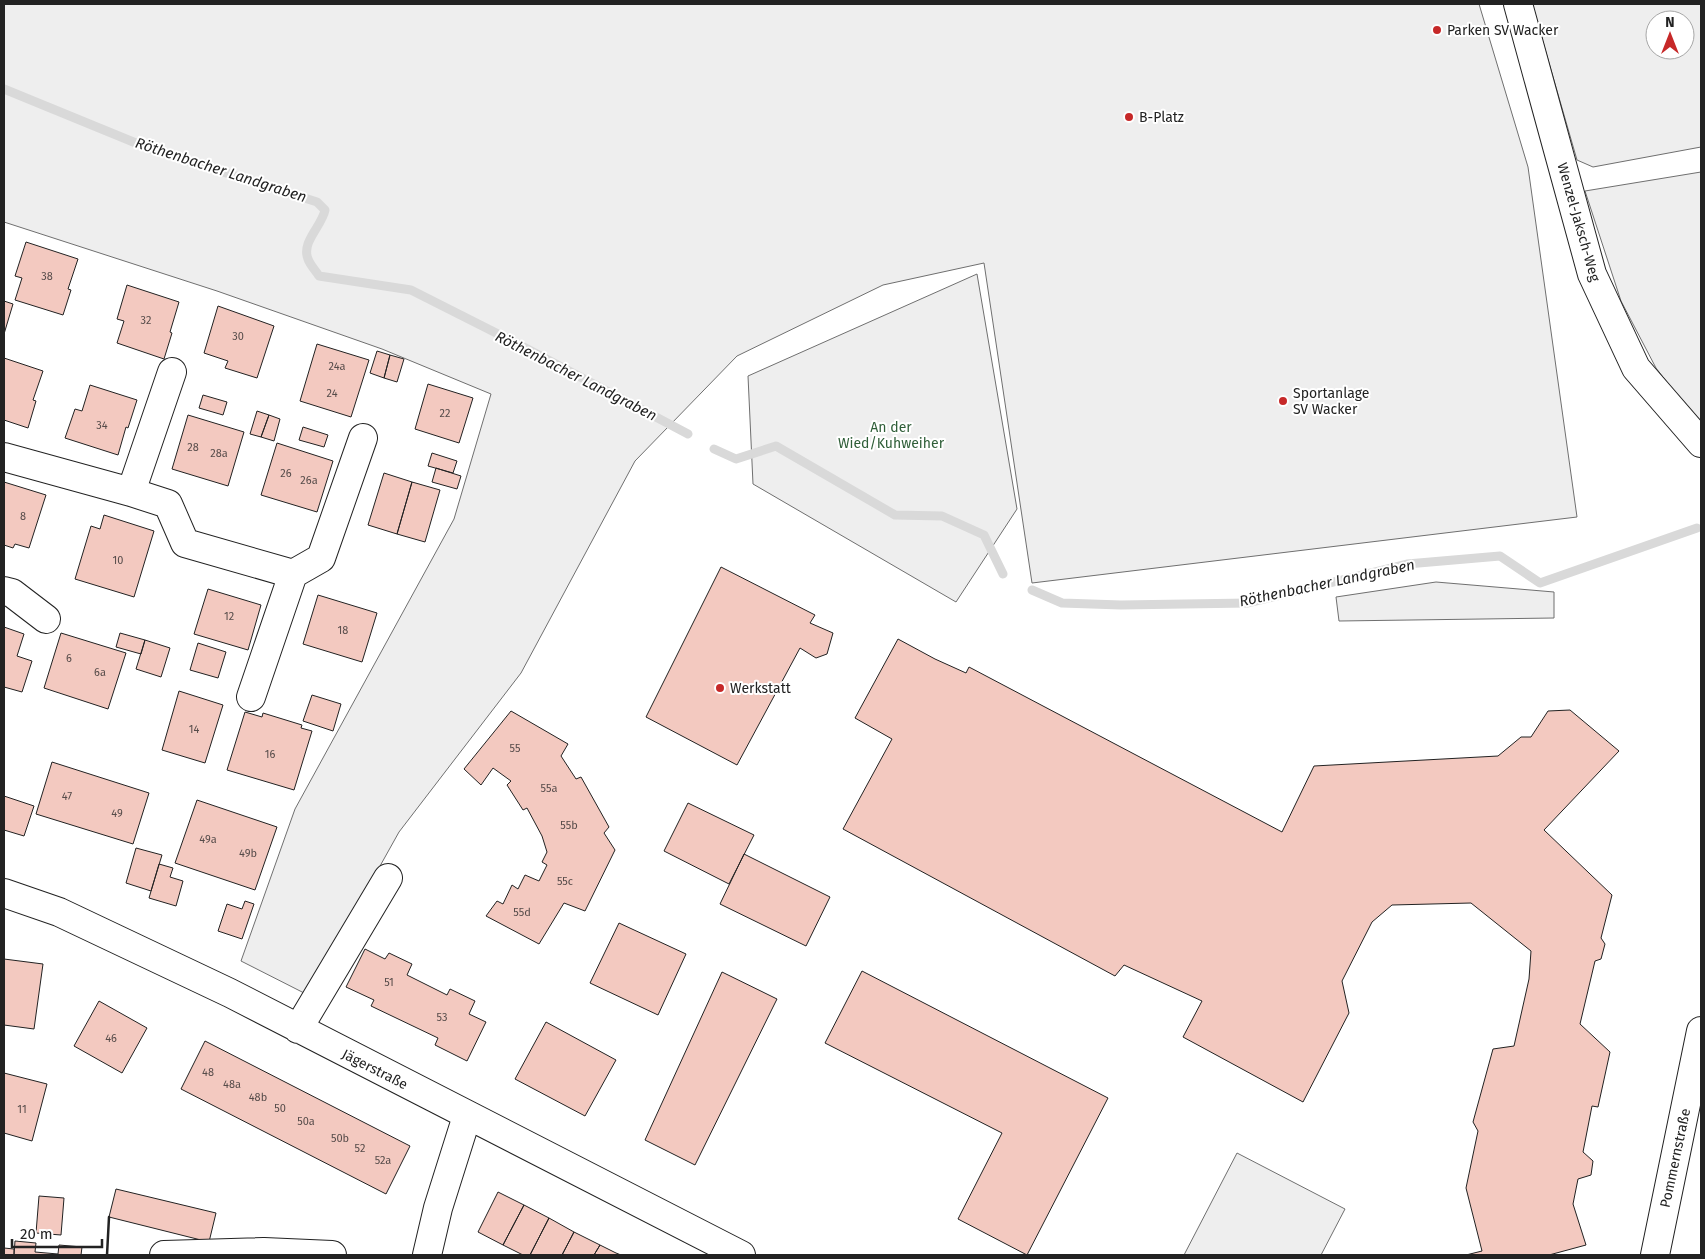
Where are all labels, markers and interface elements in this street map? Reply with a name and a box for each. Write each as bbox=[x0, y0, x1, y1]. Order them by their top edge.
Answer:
north arrow bbox=[1645, 10, 1695, 60]
text: N bbox=[1665, 14, 1675, 31]
place label: Parken SV Wacker bbox=[1447, 22, 1559, 39]
marker: Parken SV Wacker bbox=[1431, 24, 1443, 36]
place label: B-Platz bbox=[1139, 109, 1184, 126]
marker: B-Platz bbox=[1123, 111, 1135, 123]
water label: Röthenbacher Landgraben bbox=[133, 134, 309, 206]
street label: Wenzel-Jaksch-Weg bbox=[1553, 161, 1604, 284]
house number: 38 bbox=[41, 270, 53, 283]
house number: 32 bbox=[141, 314, 151, 327]
water label: Röthenbacher Landgraben bbox=[492, 327, 660, 425]
house number: 30 bbox=[232, 330, 244, 343]
house number: 24a bbox=[329, 360, 346, 373]
place label: Sportanlage SV Wacker bbox=[1293, 385, 1370, 418]
house number: 24 bbox=[327, 387, 338, 400]
marker: Sportanlage SV Wacker bbox=[1277, 395, 1289, 407]
house number: 22 bbox=[440, 407, 450, 420]
house number: 34 bbox=[96, 419, 108, 432]
park label: An der Wied/Kuhweiher bbox=[838, 419, 945, 452]
house number: 28 bbox=[187, 441, 199, 454]
house number: 28a bbox=[210, 447, 228, 460]
house number: 26 bbox=[280, 467, 292, 480]
house number: 26a bbox=[300, 474, 318, 487]
house number: 8 bbox=[20, 510, 26, 523]
house number: 10 bbox=[113, 554, 123, 567]
water label: Röthenbacher Landgraben bbox=[1238, 556, 1416, 610]
house number: 12 bbox=[224, 610, 234, 623]
house number: 18 bbox=[338, 624, 348, 637]
house number: 6 bbox=[66, 652, 72, 665]
house number: 6a bbox=[94, 666, 106, 679]
place label: Werkstatt bbox=[730, 680, 792, 697]
marker: Werkstatt bbox=[714, 682, 726, 694]
house number: 14 bbox=[189, 723, 199, 736]
house number: 55 bbox=[510, 742, 521, 755]
house number: 16 bbox=[265, 748, 275, 761]
house number: 55a bbox=[541, 782, 557, 795]
house number: 47 bbox=[62, 790, 72, 803]
house number: 49 bbox=[111, 807, 123, 820]
house number: 55b bbox=[560, 819, 578, 832]
house number: 49a bbox=[199, 833, 217, 846]
house number: 49b bbox=[239, 847, 257, 860]
house number: 55c bbox=[557, 875, 573, 888]
house number: 55d bbox=[513, 906, 531, 919]
house number: 51 bbox=[384, 976, 394, 989]
house number: 53 bbox=[437, 1011, 447, 1024]
house number: 46 bbox=[105, 1032, 117, 1045]
street label: Jägerstraße bbox=[339, 1046, 411, 1093]
house number: 48 bbox=[202, 1066, 214, 1079]
house number: 48a bbox=[223, 1078, 241, 1091]
house number: 48b bbox=[249, 1091, 267, 1104]
house number: 50 bbox=[274, 1102, 286, 1115]
house number: 11 bbox=[17, 1103, 27, 1116]
street label: Pommernstraße bbox=[1657, 1107, 1694, 1209]
house number: 50a bbox=[297, 1115, 315, 1128]
house number: 50b bbox=[331, 1132, 349, 1145]
house number: 52 bbox=[355, 1142, 365, 1155]
house number: 52a bbox=[375, 1154, 391, 1167]
scale bar bbox=[12, 1216, 102, 1248]
text: 20 m bbox=[20, 1225, 53, 1243]

